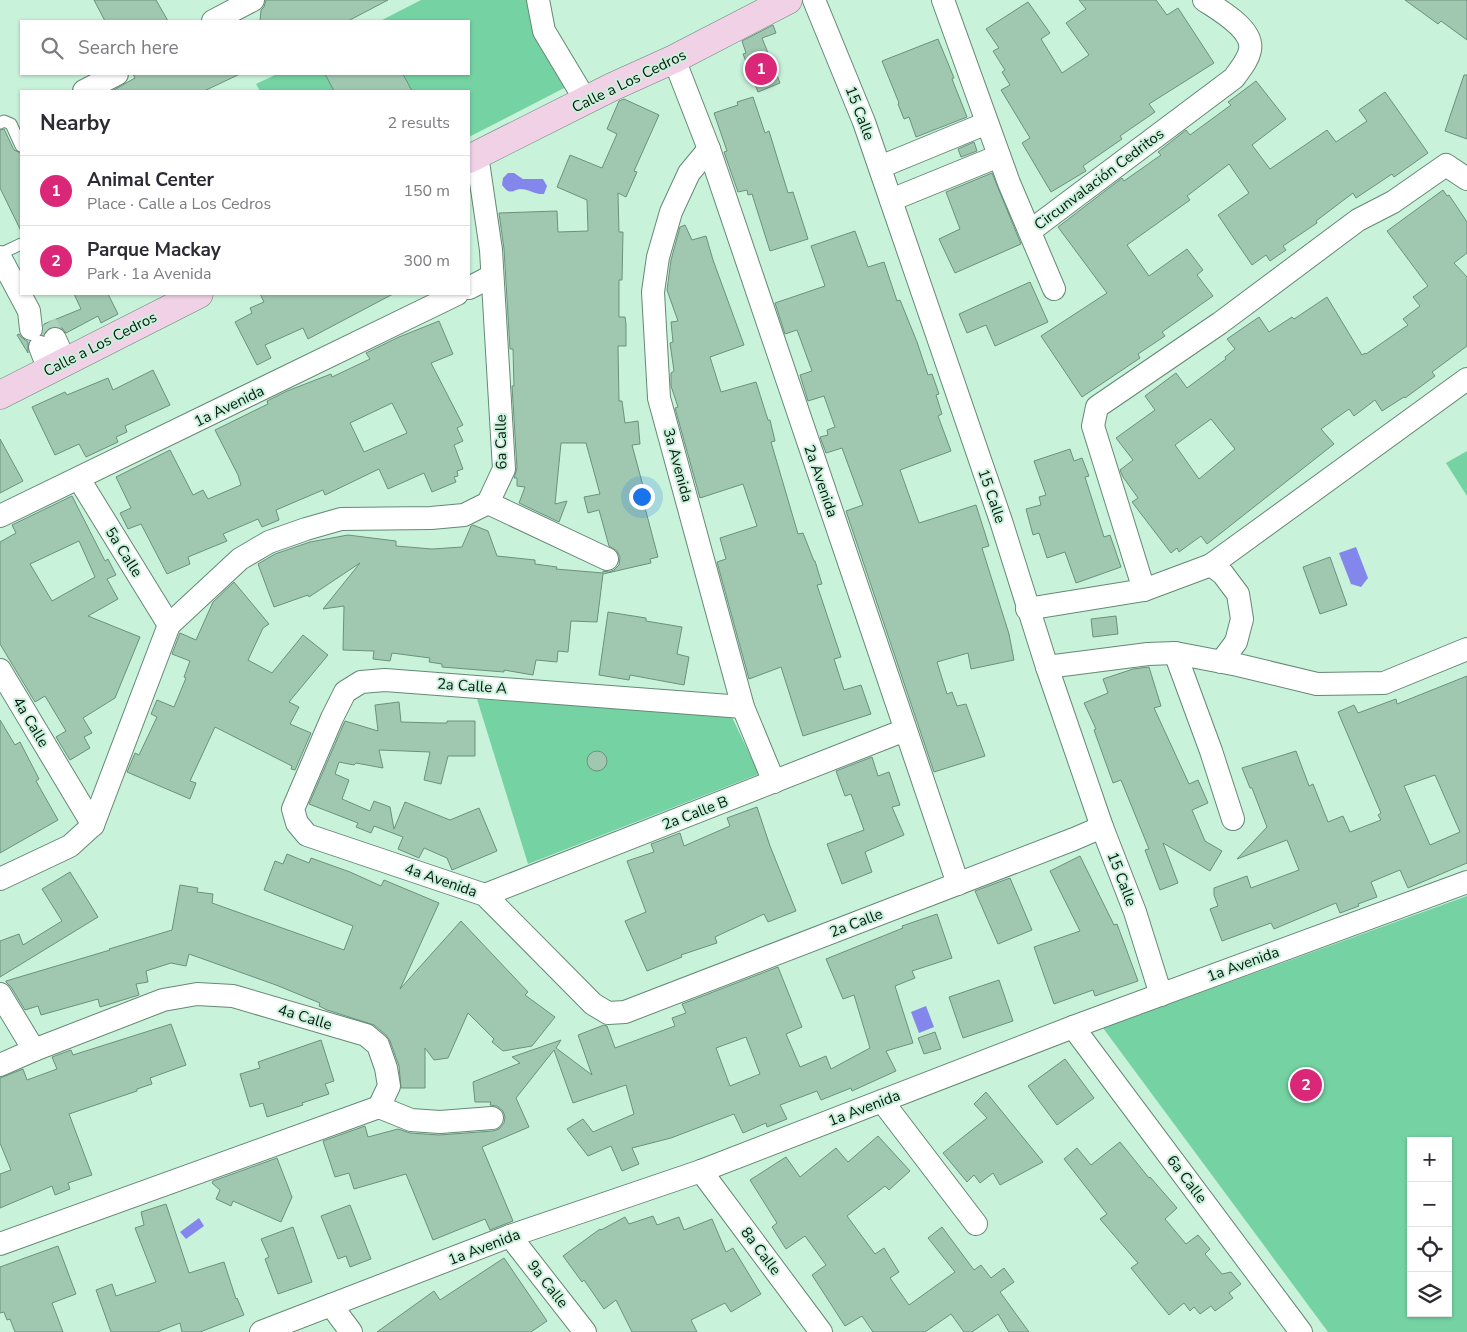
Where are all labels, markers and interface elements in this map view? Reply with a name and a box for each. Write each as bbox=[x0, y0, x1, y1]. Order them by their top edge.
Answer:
search box bbox=[20, 20, 470, 75]
icon: search bbox=[38, 34, 66, 62]
text: Search here bbox=[78, 35, 179, 61]
street label: Calle a Los Cedros bbox=[569, 45, 689, 117]
pin: 1 bbox=[745, 50, 777, 88]
street label: 15 Calle bbox=[841, 83, 879, 143]
text: Nearby bbox=[40, 109, 110, 137]
text: 2 results bbox=[388, 112, 450, 134]
street label: Circunvalación Cedritos bbox=[1030, 124, 1168, 234]
text: Animal Center bbox=[87, 167, 214, 193]
text: 1 bbox=[51, 180, 61, 202]
text: 150 m bbox=[403, 180, 450, 202]
text: Place · Calle a Los Cedros bbox=[87, 193, 271, 215]
text: Parque Mackay bbox=[87, 237, 221, 263]
text: 2 bbox=[51, 250, 61, 272]
text: 300 m bbox=[403, 250, 450, 272]
text: Park · 1a Avenida bbox=[87, 263, 212, 285]
street label: Calle a Los Cedros bbox=[40, 307, 160, 381]
street label: 1a Avenida bbox=[191, 380, 267, 432]
street label: 6a Calle bbox=[491, 414, 511, 470]
street label: 3a Avenida bbox=[659, 426, 697, 504]
street label: 2a Avenida bbox=[799, 442, 843, 520]
street label: 15 Calle bbox=[973, 466, 1011, 526]
your location bbox=[629, 484, 655, 510]
street label: 5a Calle bbox=[101, 523, 147, 581]
street label: 2a Calle A bbox=[436, 674, 508, 698]
street label: 4a Calle bbox=[8, 693, 54, 751]
street label: 2a Calle B bbox=[659, 791, 731, 835]
street label: 15 Calle bbox=[1103, 849, 1141, 909]
street label: 4a Avenida bbox=[402, 858, 480, 902]
street label: 2a Calle bbox=[827, 904, 885, 942]
street label: 1a Avenida bbox=[1204, 942, 1282, 986]
street label: 4a Calle bbox=[276, 999, 334, 1035]
pin: 2 bbox=[1290, 1066, 1322, 1104]
street label: 1a Avenida bbox=[825, 1085, 903, 1131]
map controls bbox=[1407, 1137, 1452, 1317]
button: + bbox=[1407, 1137, 1452, 1182]
street label: 6a Calle bbox=[1162, 1151, 1212, 1207]
button: − bbox=[1407, 1182, 1452, 1227]
street label: 8a Calle bbox=[736, 1223, 786, 1279]
street label: 1a Avenida bbox=[445, 1224, 523, 1270]
button: locate bbox=[1407, 1227, 1452, 1272]
street label: 9a Calle bbox=[523, 1256, 573, 1312]
button: layers bbox=[1407, 1272, 1452, 1317]

